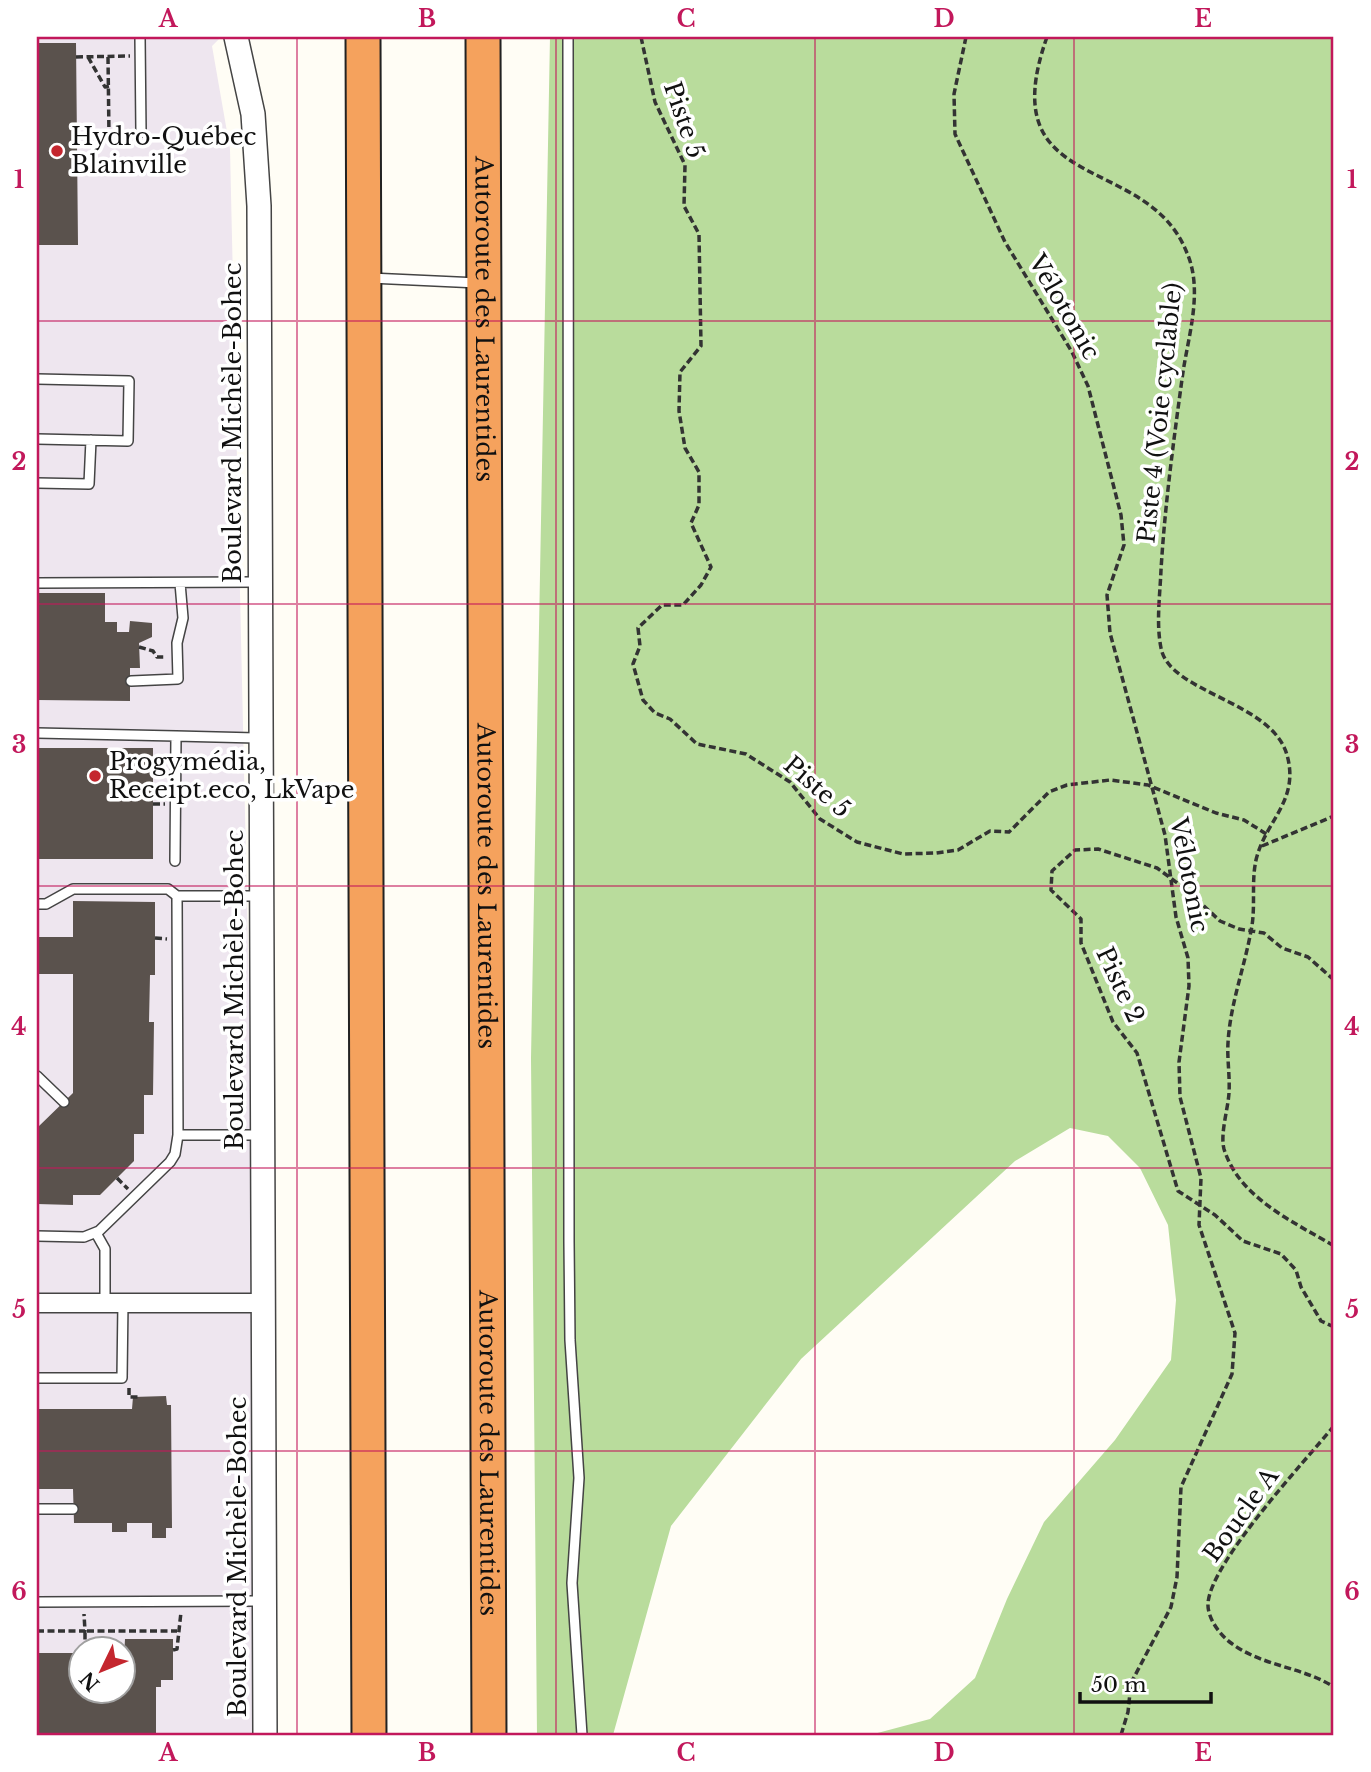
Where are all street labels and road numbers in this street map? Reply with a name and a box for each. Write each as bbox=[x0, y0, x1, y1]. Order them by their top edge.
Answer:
street label: Piste 5 bbox=[658, 78, 711, 162]
street label: Autoroute des Laurentides bbox=[469, 155, 500, 482]
street label: Vélotonic bbox=[1022, 248, 1106, 365]
street label: Boulevard Michèle-Bohec bbox=[218, 263, 247, 583]
street label: Piste 4 (Voie cyclable) bbox=[1131, 281, 1188, 545]
street label: Autoroute des Laurentides bbox=[471, 722, 502, 1049]
street label: Piste 5 bbox=[778, 750, 857, 823]
street label: Vélotonic bbox=[1164, 814, 1215, 935]
street label: Boulevard Michèle-Bohec bbox=[220, 830, 249, 1150]
street label: Piste 2 bbox=[1090, 942, 1151, 1027]
street label: Autoroute des Laurentides bbox=[473, 1289, 504, 1616]
street label: Boulevard Michèle-Bohec bbox=[223, 1397, 252, 1717]
street label: Boucle A bbox=[1197, 1462, 1285, 1567]

